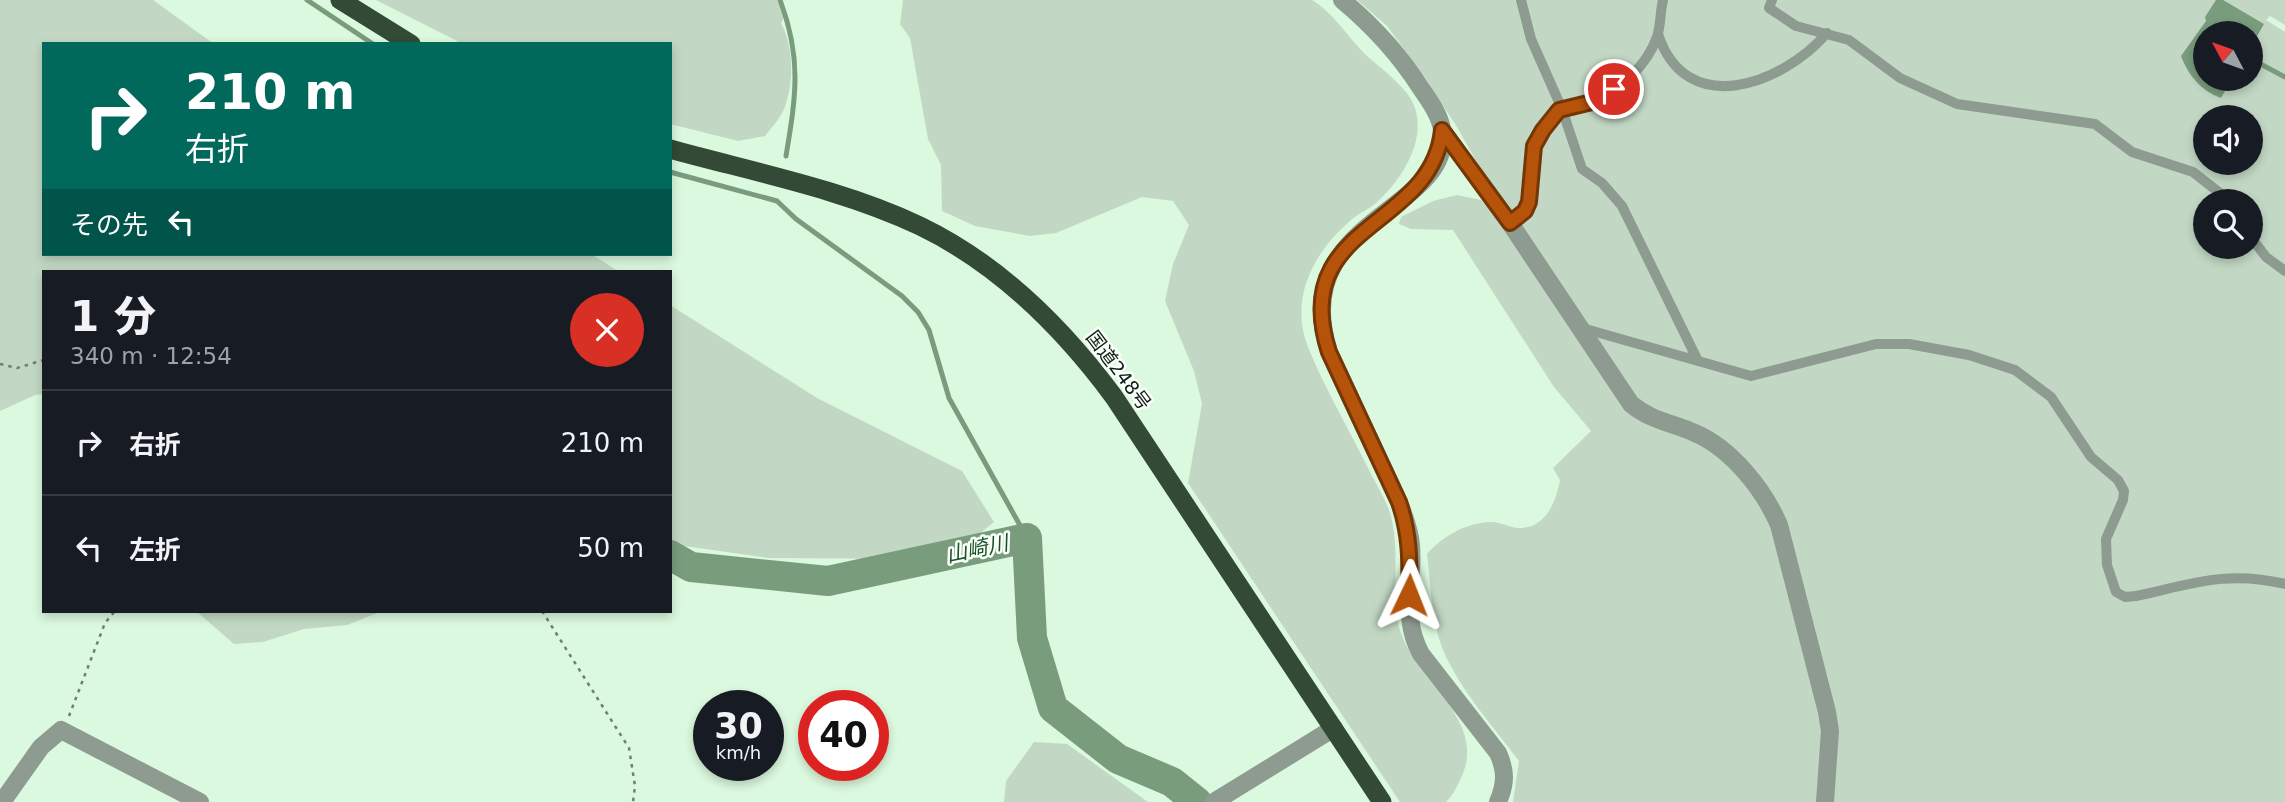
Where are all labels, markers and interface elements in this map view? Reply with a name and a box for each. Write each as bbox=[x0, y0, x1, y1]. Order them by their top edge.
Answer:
north arrow bbox=[2193, 21, 2263, 91]
map controls bbox=[2193, 21, 2263, 259]
pin bbox=[1584, 59, 1644, 119]
text: 210 m bbox=[185, 64, 355, 121]
icon: right bbox=[70, 70, 161, 161]
icon: arrive bbox=[1595, 70, 1633, 108]
button: sound bbox=[2193, 105, 2263, 175]
text: 右折 bbox=[185, 130, 249, 168]
button: search bbox=[2193, 189, 2263, 259]
icon: left bbox=[162, 203, 200, 241]
text: その先 bbox=[70, 210, 148, 240]
text: 1 分 bbox=[70, 292, 156, 341]
button: close bbox=[570, 293, 644, 367]
street label: 国道248号 bbox=[1082, 326, 1156, 414]
text: 340 m · 12:54 bbox=[70, 343, 232, 369]
icon: right bbox=[70, 424, 108, 462]
text: 210 m bbox=[561, 428, 644, 458]
text: 右折 bbox=[129, 430, 181, 460]
icon: left bbox=[70, 529, 108, 567]
water label: 山崎川 bbox=[944, 530, 1012, 567]
text: 50 m bbox=[577, 533, 644, 563]
text: 左折 bbox=[129, 535, 181, 565]
position arrow bbox=[1372, 558, 1446, 632]
speed limit sign: 40 bbox=[798, 690, 889, 781]
text: 30 bbox=[714, 706, 763, 746]
text: km/h bbox=[716, 742, 761, 763]

